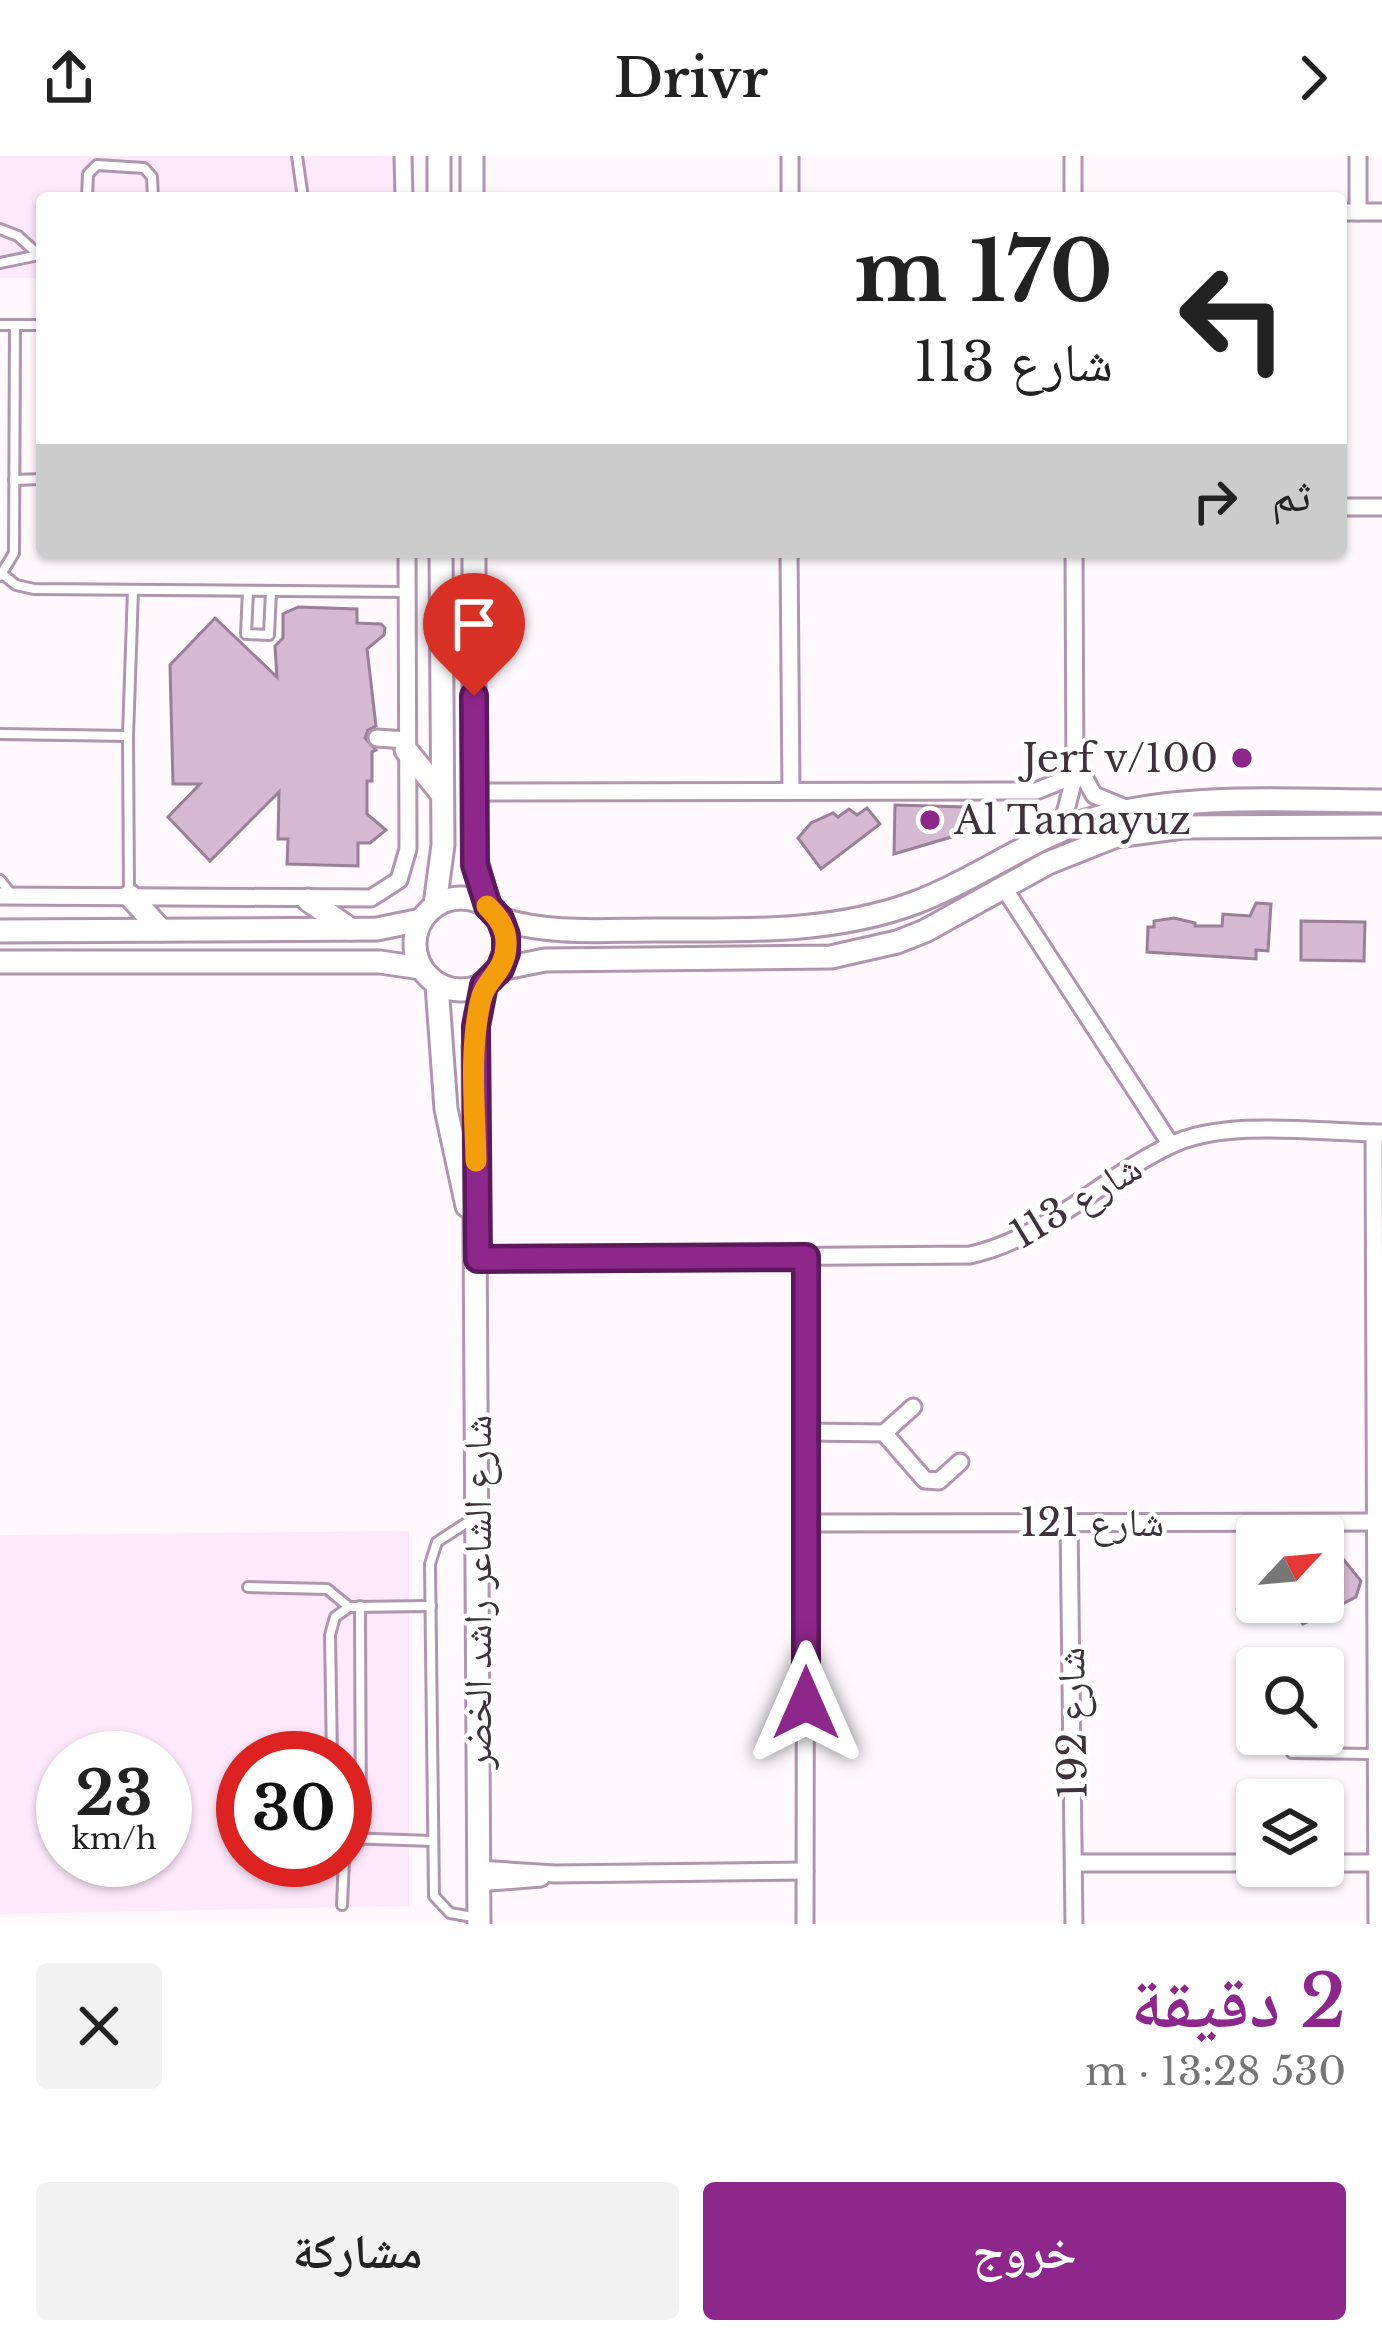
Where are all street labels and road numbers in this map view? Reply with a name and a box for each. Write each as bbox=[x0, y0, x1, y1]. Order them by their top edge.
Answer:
street label: شارع 113 bbox=[1002, 1143, 1150, 1259]
street label: شارع الشاعر راشد الخضر bbox=[453, 1415, 502, 1770]
street label: شارع 121 bbox=[1020, 1498, 1164, 1547]
street label: شارع 192 bbox=[1046, 1647, 1098, 1799]

